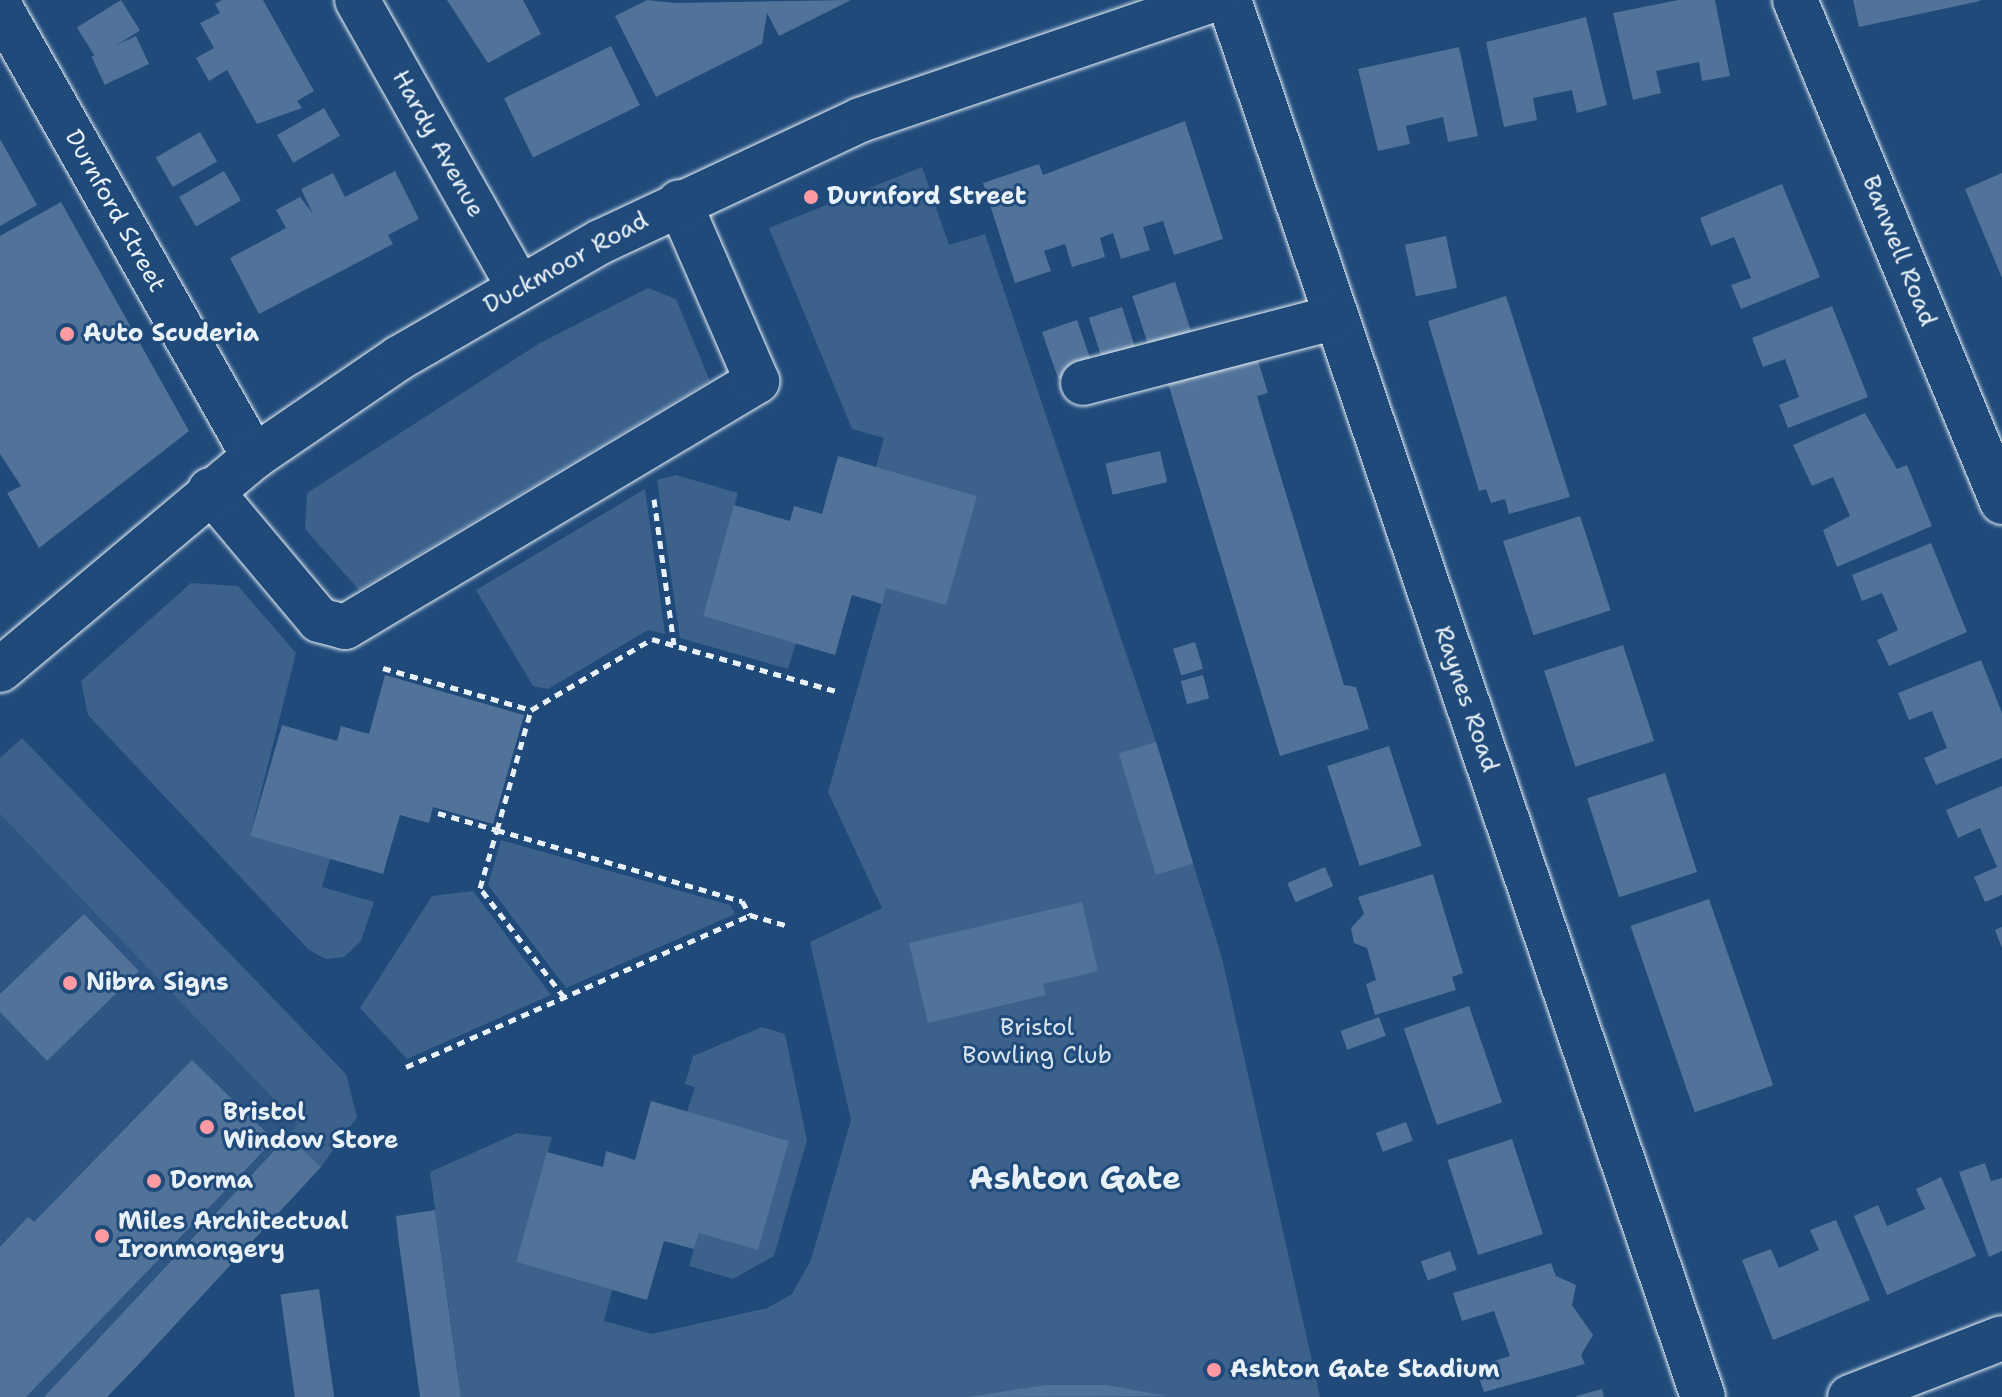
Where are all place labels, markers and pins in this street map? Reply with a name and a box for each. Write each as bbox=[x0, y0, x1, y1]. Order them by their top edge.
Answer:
place label: Durnford Street bbox=[827, 183, 1026, 211]
marker: Durnford Street bbox=[802, 188, 820, 206]
place label: Auto Scuderia bbox=[83, 320, 259, 348]
marker: Auto Scuderia bbox=[58, 325, 76, 343]
place label: Nibra Signs bbox=[86, 969, 229, 997]
marker: Nibra Signs bbox=[61, 974, 79, 992]
place label: Bristol Window Store bbox=[223, 1099, 398, 1155]
marker: Bristol Window Store bbox=[198, 1118, 216, 1136]
place label: Dorma bbox=[170, 1167, 253, 1195]
marker: Dorma bbox=[145, 1172, 163, 1190]
place label: Miles Architectual Ironmongery bbox=[118, 1208, 349, 1264]
marker: Miles Architectual Ironmongery bbox=[93, 1227, 111, 1245]
place label: Ashton Gate Stadium bbox=[1230, 1356, 1500, 1384]
marker: Ashton Gate Stadium bbox=[1205, 1361, 1223, 1379]

